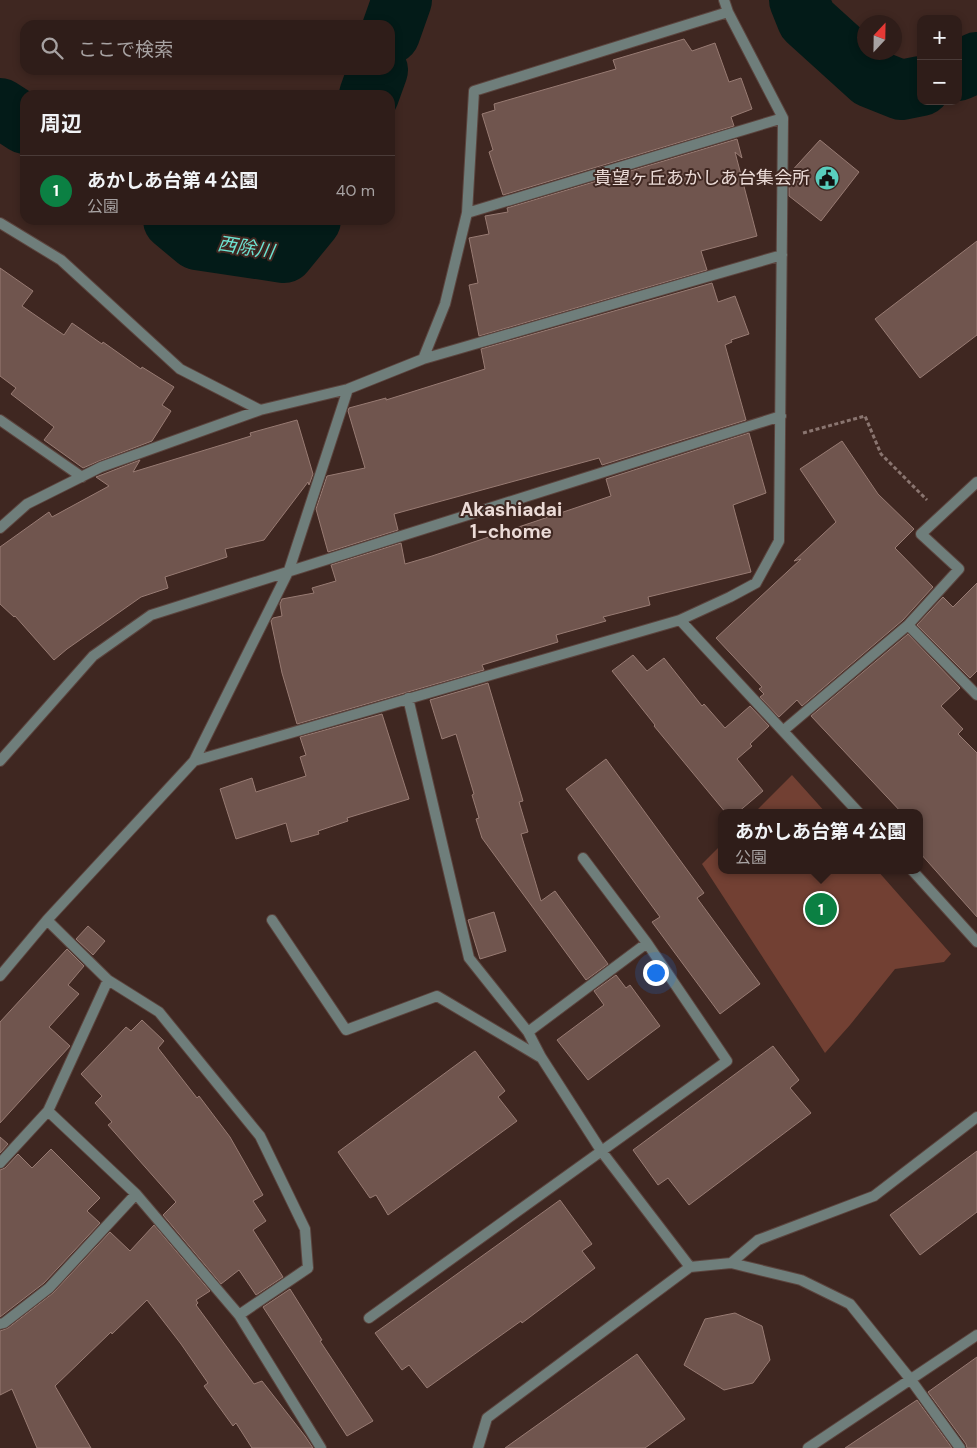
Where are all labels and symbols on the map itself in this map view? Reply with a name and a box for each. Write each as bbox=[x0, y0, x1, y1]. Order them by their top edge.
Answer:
north arrow bbox=[857, 15, 902, 60]
public building icon: 貴望ヶ丘あかしあ台集会所 bbox=[814, 165, 840, 191]
place label: 貴望ヶ丘あかしあ台集会所 bbox=[594, 166, 810, 190]
water label: 西除川 bbox=[216, 231, 278, 265]
district label: Akashiadai 1-chome bbox=[460, 497, 562, 544]
pin: 1 bbox=[805, 890, 837, 928]
your location bbox=[643, 960, 669, 986]

